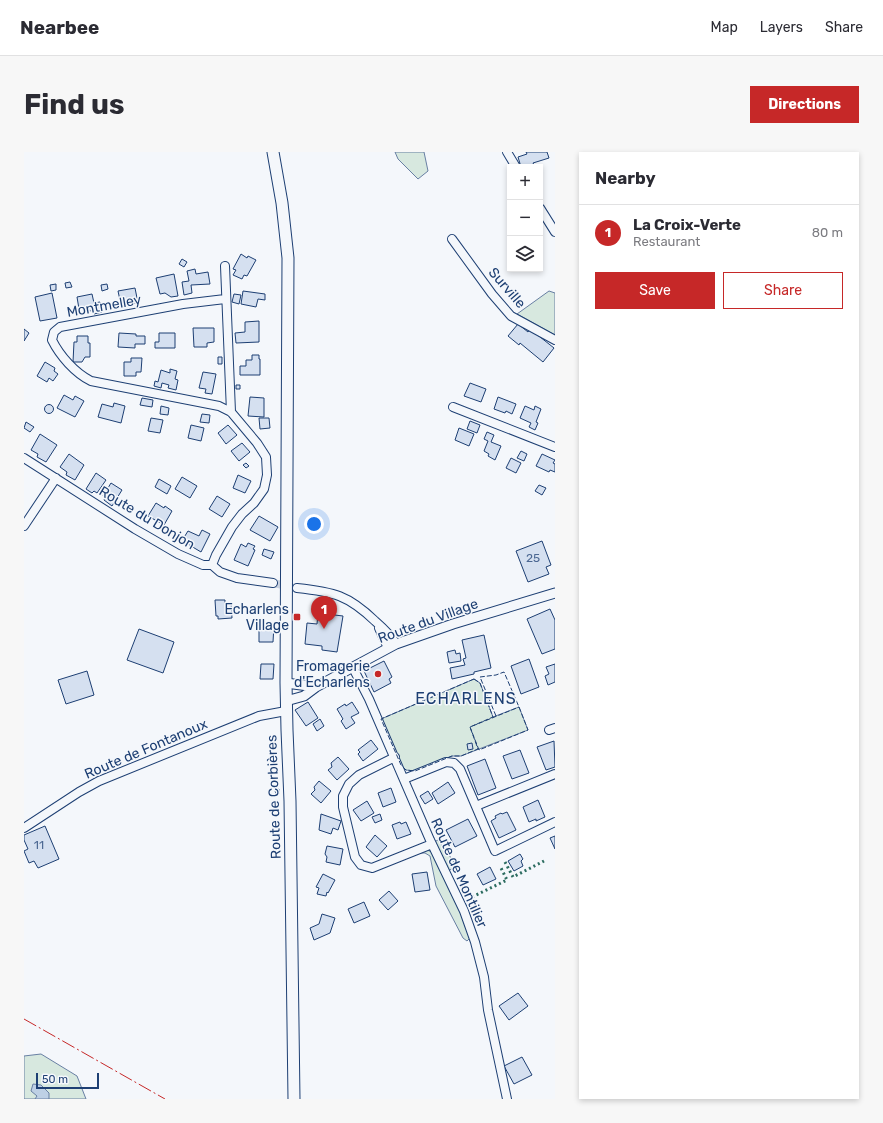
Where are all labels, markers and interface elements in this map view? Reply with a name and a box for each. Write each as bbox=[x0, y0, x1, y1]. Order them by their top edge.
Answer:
text: Nearbee bbox=[20, 16, 99, 39]
text: Map bbox=[711, 19, 738, 36]
text: Layers bbox=[760, 19, 803, 36]
text: Share bbox=[825, 19, 863, 36]
button: Directions bbox=[750, 86, 859, 123]
text: Find us bbox=[24, 88, 124, 121]
map controls bbox=[507, 164, 543, 272]
button: + bbox=[507, 164, 543, 200]
text: Nearby bbox=[595, 168, 656, 188]
button: − bbox=[507, 200, 543, 236]
text: La Croix-Verte bbox=[633, 216, 741, 234]
text: 1 bbox=[605, 225, 611, 240]
text: 80 m bbox=[812, 225, 843, 240]
text: Restaurant bbox=[633, 234, 700, 249]
button: layers bbox=[507, 236, 543, 272]
street label: Surville bbox=[485, 264, 529, 312]
button: Save bbox=[595, 272, 715, 309]
button: Share bbox=[723, 272, 843, 309]
street label: Montmelley bbox=[65, 291, 143, 321]
street label: Route du Donjon bbox=[96, 483, 198, 553]
your location bbox=[304, 514, 324, 534]
house number: 25 bbox=[526, 551, 540, 565]
street label: Route du Village bbox=[376, 595, 481, 647]
pin: 1 bbox=[311, 596, 337, 629]
place label: Echarlens Village bbox=[224, 601, 289, 634]
marker: Echarlens Village bbox=[292, 612, 302, 622]
place label: Fromagerie d'Echarlens bbox=[294, 658, 370, 691]
marker: Fromagerie d'Echarlens bbox=[373, 669, 383, 679]
district label: ECHARLENS bbox=[415, 689, 517, 708]
street label: Route de Fontanoux bbox=[82, 715, 211, 783]
street label: Route de Corbières bbox=[263, 735, 285, 859]
street label: Route de Montilier bbox=[427, 816, 491, 931]
house number: 11 bbox=[34, 838, 44, 852]
scale bar bbox=[36, 1071, 99, 1090]
text: 50 m bbox=[42, 1073, 68, 1086]

